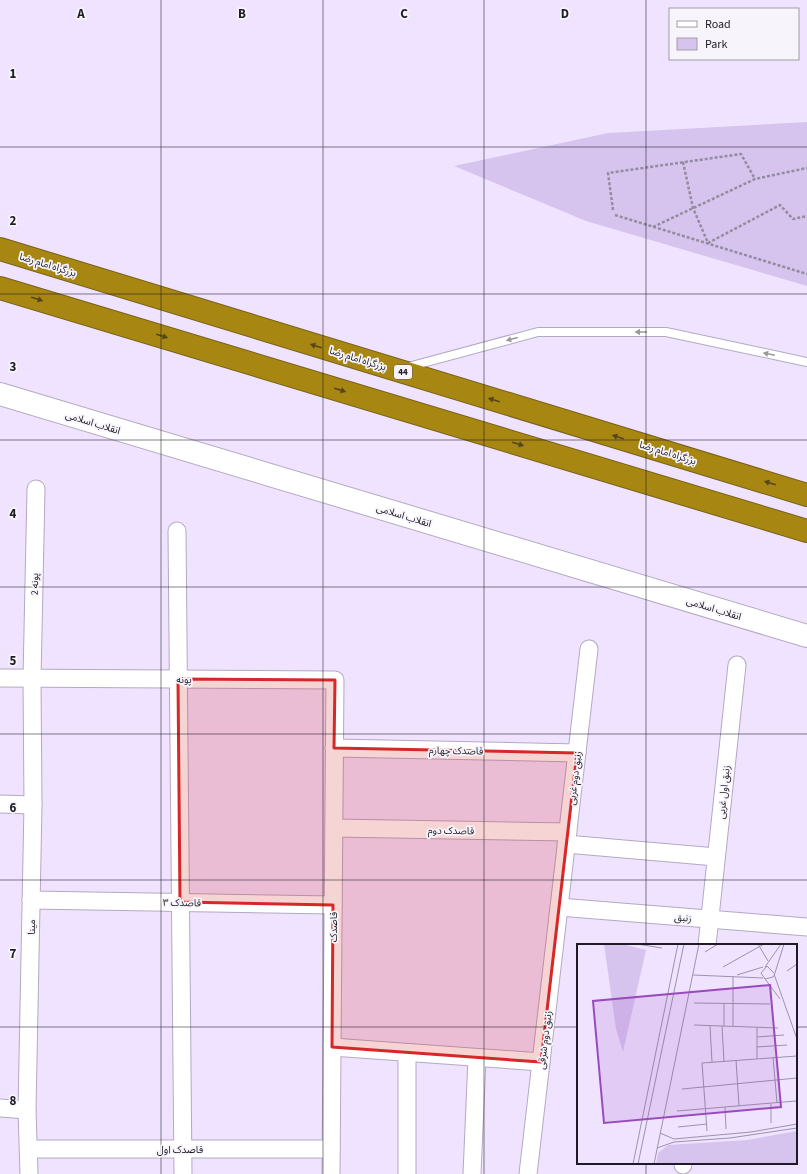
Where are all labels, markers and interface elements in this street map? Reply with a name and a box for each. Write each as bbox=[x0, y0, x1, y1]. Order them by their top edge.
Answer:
text: A bbox=[76, 5, 85, 23]
text: B bbox=[238, 5, 246, 23]
text: C bbox=[400, 5, 408, 23]
text: D bbox=[561, 5, 569, 23]
legend bbox=[669, 8, 799, 60]
text: Road bbox=[705, 16, 731, 33]
text: Park bbox=[705, 36, 727, 53]
text: 1 bbox=[10, 65, 17, 83]
text: 2 bbox=[10, 212, 17, 230]
street label: بزرگراه امام رضا bbox=[17, 250, 78, 281]
one-way arrow bbox=[32, 296, 44, 302]
one-way arrow bbox=[634, 329, 647, 335]
one-way arrow bbox=[156, 333, 168, 339]
one-way arrow bbox=[506, 336, 518, 342]
one-way arrow bbox=[310, 342, 322, 348]
street label: بزرگراه امام رضا bbox=[327, 344, 388, 375]
one-way arrow bbox=[763, 350, 775, 356]
text: 3 bbox=[10, 358, 17, 376]
road number: 44 bbox=[394, 365, 412, 379]
one-way arrow bbox=[334, 387, 346, 393]
one-way arrow bbox=[488, 397, 500, 403]
street label: انقلاب اسلامی bbox=[64, 408, 122, 438]
one-way arrow bbox=[612, 434, 624, 440]
street label: بزرگراه امام رضا bbox=[637, 438, 698, 469]
one-way arrow bbox=[512, 441, 524, 447]
one-way arrow bbox=[763, 480, 775, 486]
street label: انقلاب اسلامی bbox=[375, 501, 433, 531]
text: 4 bbox=[10, 505, 17, 523]
street label: پونه 2 bbox=[28, 573, 42, 595]
street label: انقلاب اسلامی bbox=[685, 594, 743, 624]
text: 5 bbox=[10, 652, 17, 670]
street label: پونه bbox=[176, 673, 192, 687]
street label: قاصدک چهارم bbox=[429, 744, 484, 759]
street label: زنبق دوم غربی bbox=[565, 750, 586, 806]
street label: زنبق اول غربی bbox=[714, 764, 734, 820]
text: 6 bbox=[10, 799, 17, 817]
street label: قاصدک دوم bbox=[428, 824, 475, 839]
street label: قاصدک ۳ bbox=[163, 896, 202, 910]
street label: زنبق bbox=[674, 910, 693, 926]
street label: قاصدک bbox=[327, 911, 341, 942]
street label: مینا bbox=[25, 919, 39, 935]
inset map bbox=[577, 944, 797, 1164]
text: 7 bbox=[10, 945, 17, 963]
street label: زنبق دوم شرقی bbox=[534, 1010, 557, 1070]
text: 8 bbox=[10, 1092, 17, 1110]
street label: قاصدک اول bbox=[157, 1143, 204, 1157]

